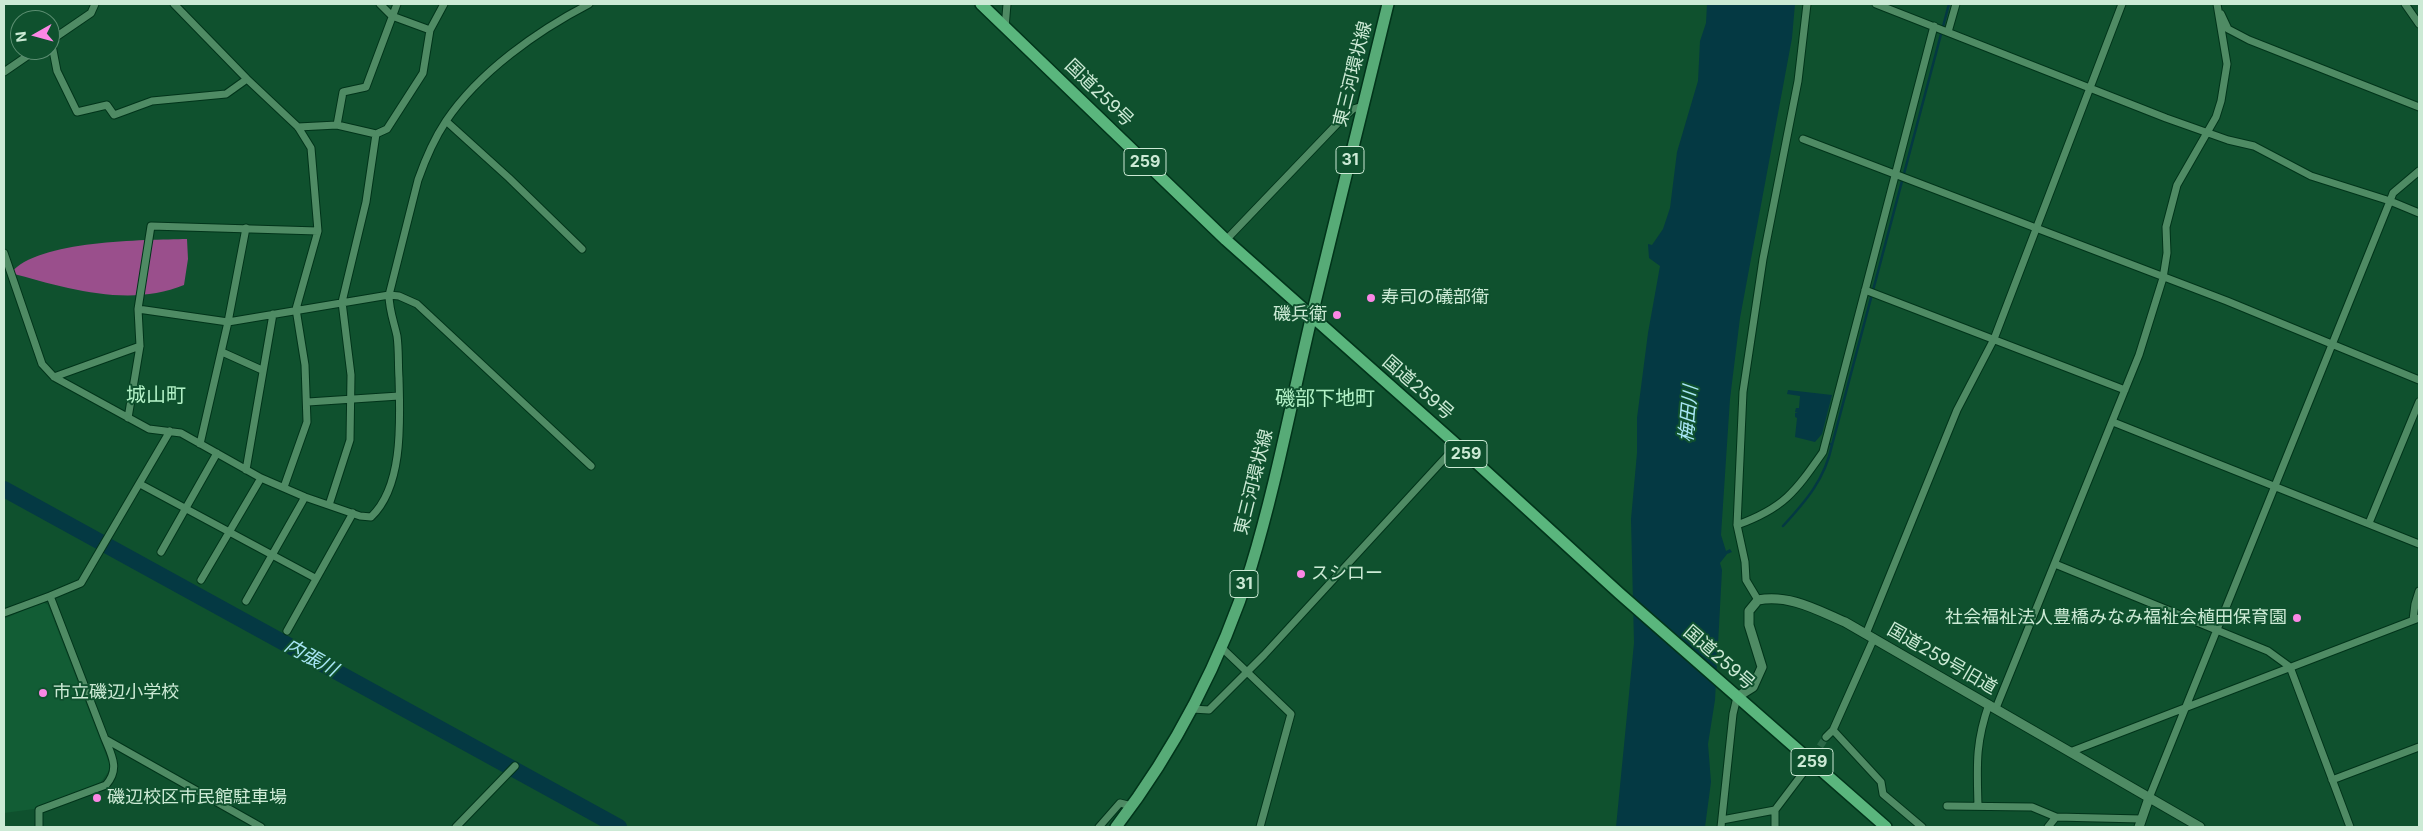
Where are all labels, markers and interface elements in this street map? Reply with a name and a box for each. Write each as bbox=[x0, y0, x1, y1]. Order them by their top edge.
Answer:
north arrow bbox=[10, 10, 60, 60]
street label: 東三河環状線 bbox=[1329, 19, 1377, 129]
text: N bbox=[12, 30, 30, 43]
street label: 国道259号 bbox=[1060, 55, 1138, 131]
road number: 31 bbox=[1336, 146, 1364, 174]
road number: 259 bbox=[1124, 148, 1166, 176]
place label: 寿司の礒部衛 bbox=[1381, 287, 1489, 309]
marker: 寿司の礒部衛 bbox=[1365, 292, 1377, 304]
place label: 磯兵衛 bbox=[1273, 304, 1327, 326]
marker: 磯兵衛 bbox=[1331, 309, 1343, 321]
street label: 国道259号 bbox=[1378, 351, 1458, 425]
district label: 城山町 bbox=[126, 384, 186, 408]
water label: 梅田川 bbox=[1675, 385, 1703, 443]
district label: 磯部下地町 bbox=[1275, 387, 1375, 411]
street label: 東三河環状線 bbox=[1230, 427, 1278, 537]
road number: 259 bbox=[1445, 440, 1487, 468]
place label: スシロー bbox=[1311, 563, 1383, 585]
marker: スシロー bbox=[1295, 568, 1307, 580]
road number: 31 bbox=[1230, 570, 1258, 598]
place label: 社会福祉法人豊橋みなみ福祉会植田保育園 bbox=[1945, 607, 2287, 629]
marker: 社会福祉法人豊橋みなみ福祉会植田保育園 bbox=[2291, 612, 2303, 624]
street label: 国道259号旧道 bbox=[1883, 619, 2001, 699]
street label: 国道259号 bbox=[1679, 621, 1759, 695]
water label: 内張川 bbox=[281, 634, 341, 682]
place label: 市立磯辺小学校 bbox=[53, 682, 179, 704]
marker: 市立磯辺小学校 bbox=[37, 687, 49, 699]
road number: 259 bbox=[1791, 749, 1833, 776]
place label: 磯辺校区市民館駐車場 bbox=[107, 787, 287, 809]
marker: 磯辺校区市民館駐車場 bbox=[91, 792, 103, 804]

